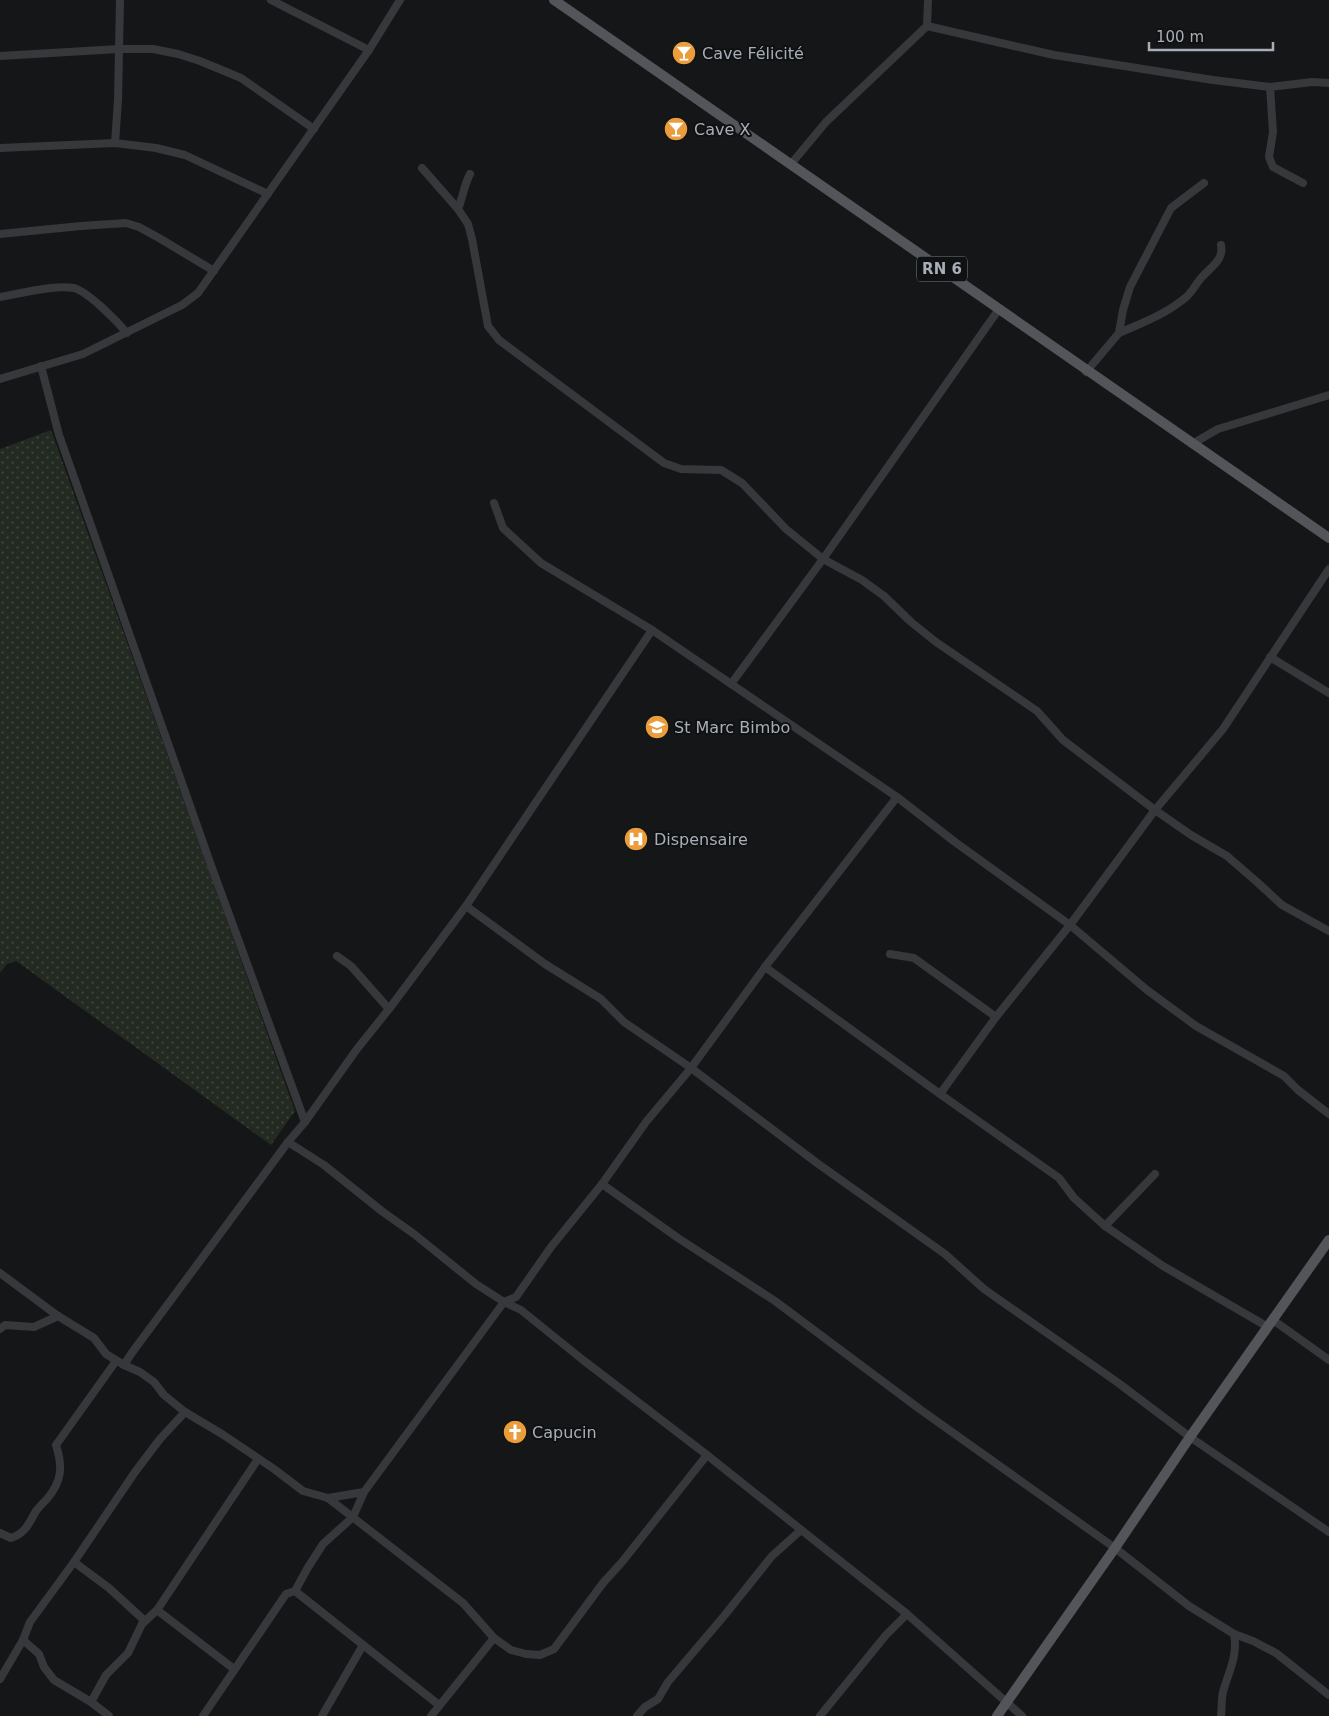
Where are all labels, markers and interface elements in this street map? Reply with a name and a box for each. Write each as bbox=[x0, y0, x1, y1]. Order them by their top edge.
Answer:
scale bar bbox=[1149, 20, 1273, 52]
text: 100 m bbox=[1156, 28, 1204, 46]
bar icon: Cave Félicité bbox=[671, 40, 697, 66]
place label: Cave Félicité bbox=[702, 44, 804, 63]
bar icon: Cave X bbox=[663, 116, 689, 142]
place label: Cave X bbox=[694, 120, 750, 139]
road number: RN 6 bbox=[917, 256, 967, 282]
school or university icon: St Marc Bimbo bbox=[644, 714, 670, 740]
place label: St Marc Bimbo bbox=[674, 718, 790, 737]
hospital icon: Dispensaire bbox=[623, 826, 649, 852]
place label: Dispensaire bbox=[654, 830, 748, 849]
church icon: Capucin bbox=[502, 1419, 528, 1445]
place label: Capucin bbox=[532, 1423, 597, 1442]

